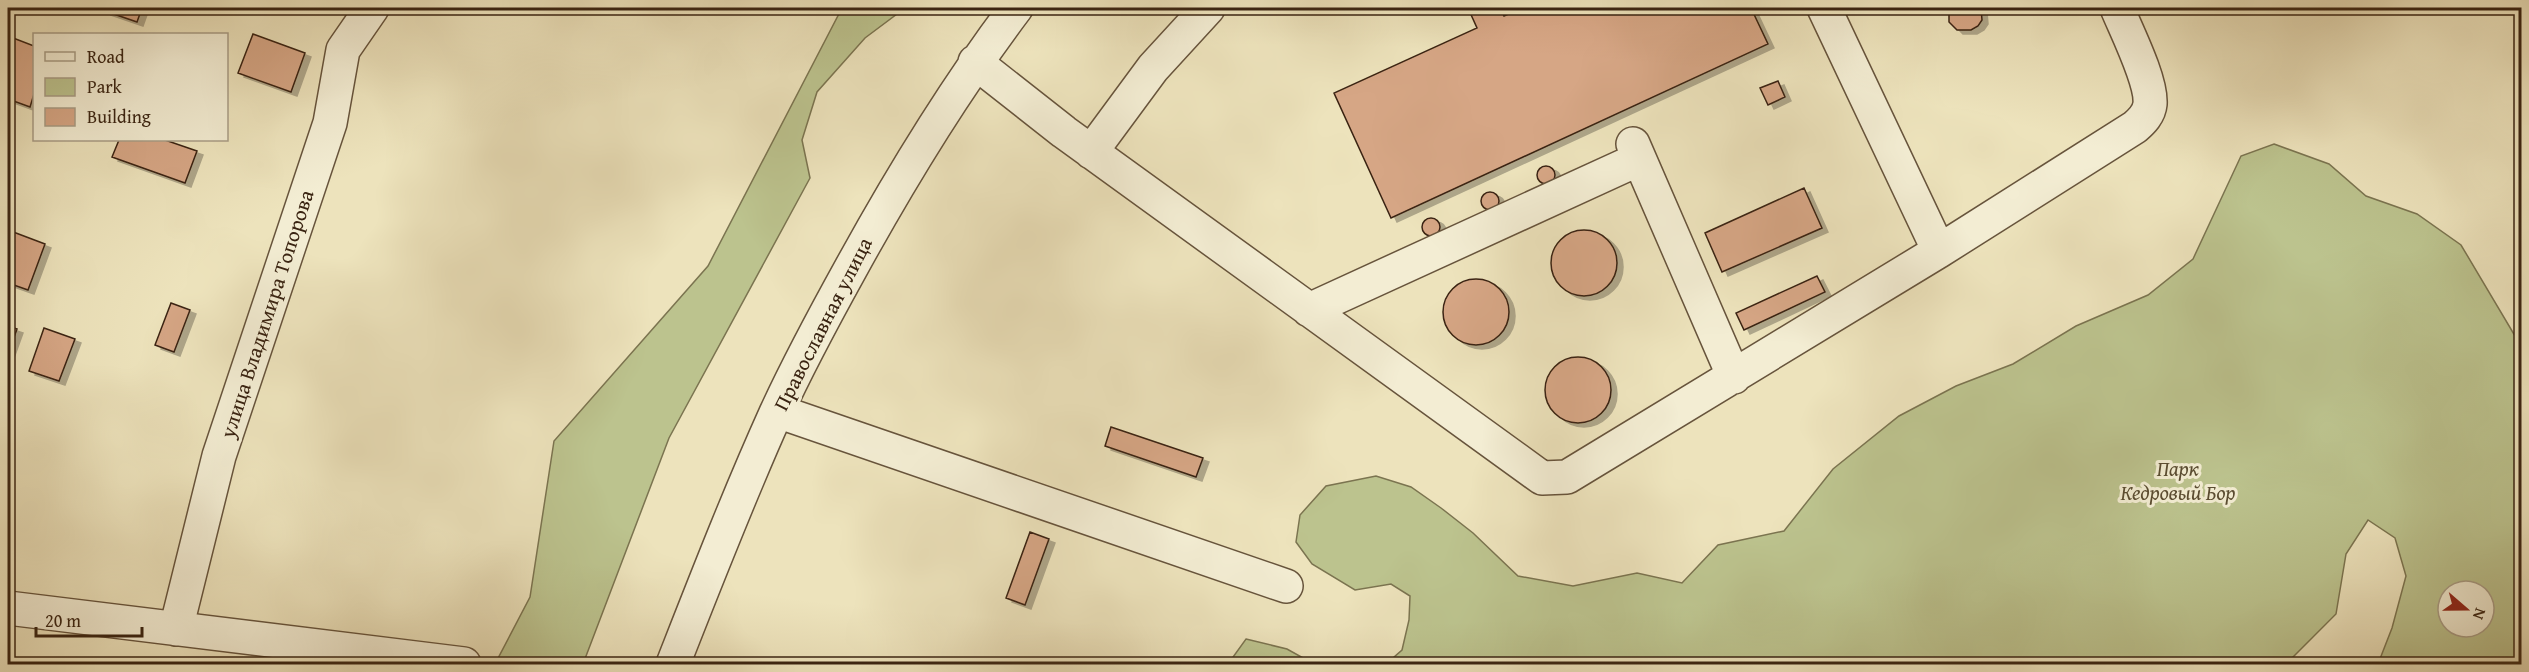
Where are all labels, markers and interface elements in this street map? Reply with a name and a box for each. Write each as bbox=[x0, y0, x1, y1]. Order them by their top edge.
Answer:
legend bbox=[33, 33, 228, 141]
text: Road bbox=[87, 43, 125, 70]
text: Park bbox=[87, 73, 123, 100]
text: Building bbox=[87, 103, 151, 130]
street label: улица Владимира Топорова bbox=[211, 186, 321, 443]
street label: Православная улица bbox=[765, 232, 880, 416]
park label: Парк Кедровый Бор bbox=[2120, 453, 2236, 508]
north arrow bbox=[2436, 579, 2496, 639]
scale bar bbox=[36, 600, 142, 638]
text: N bbox=[2467, 605, 2493, 624]
text: 20 m bbox=[45, 607, 81, 634]

